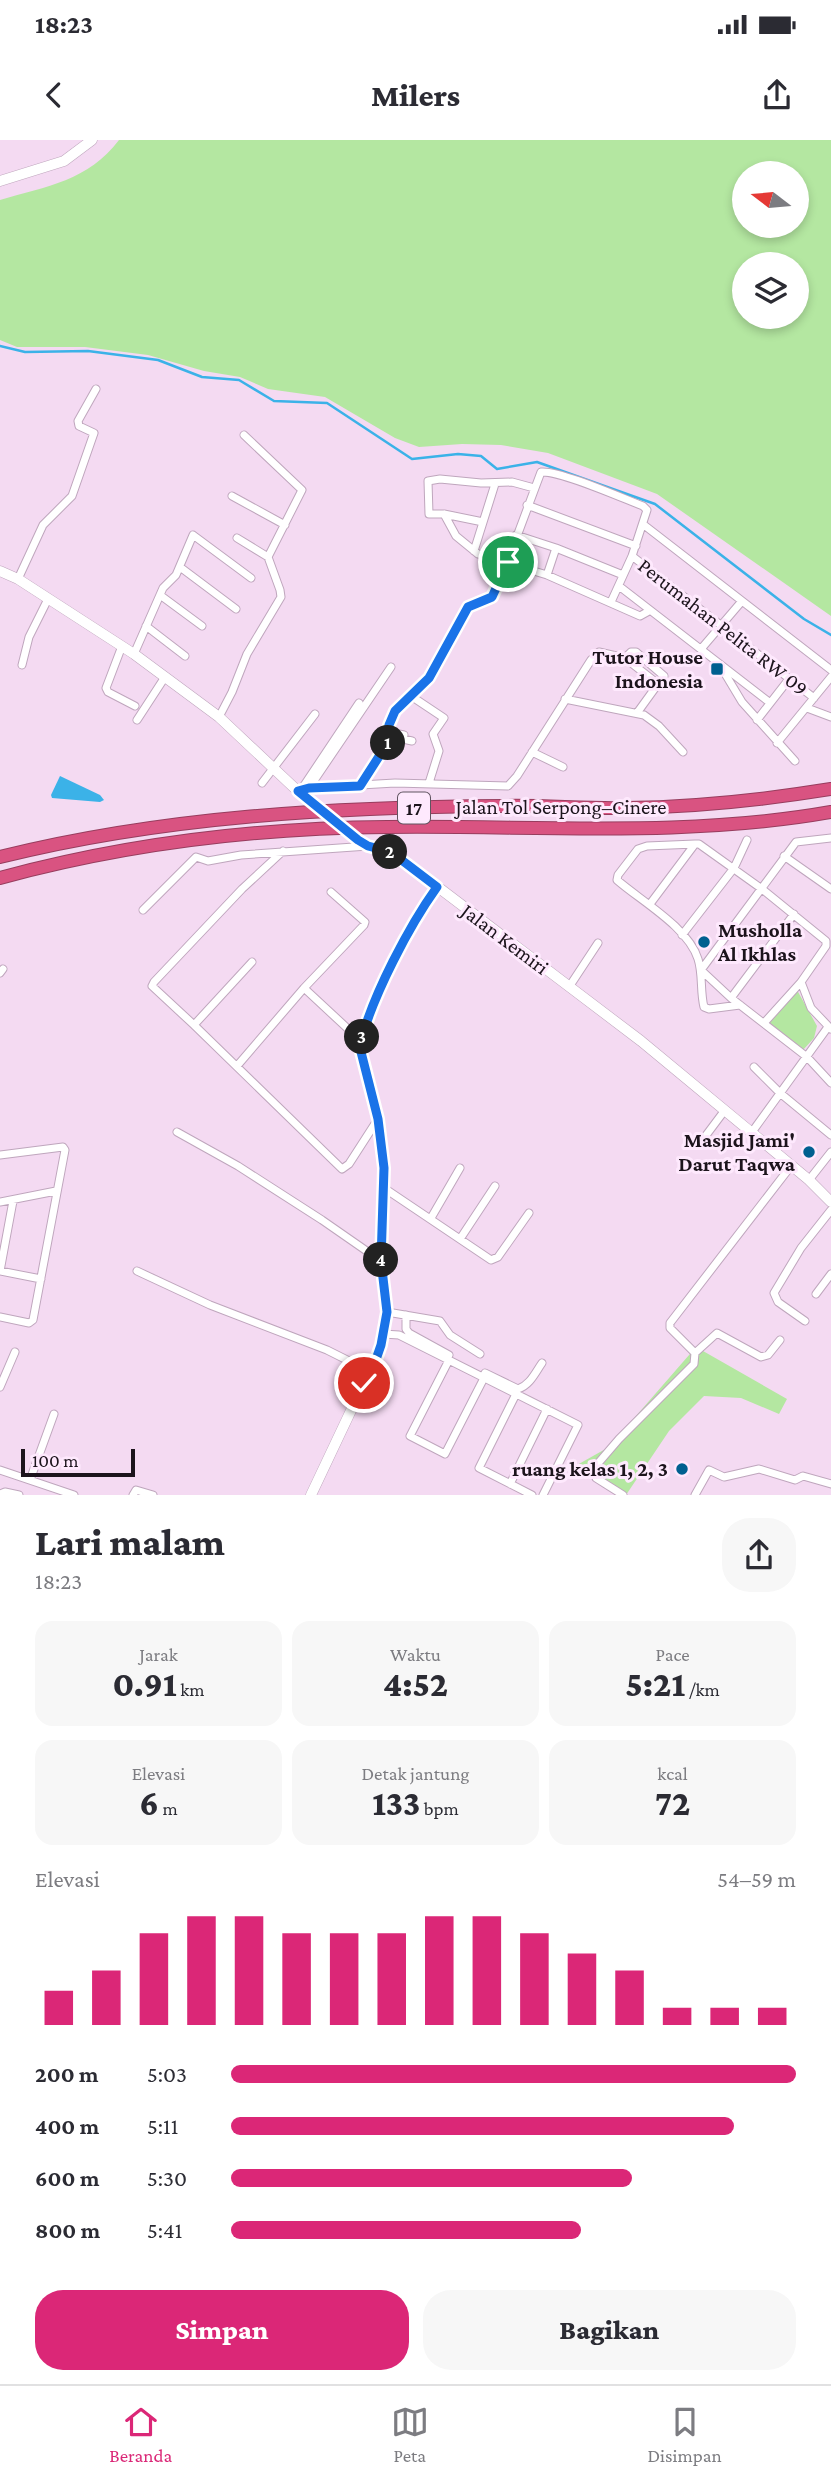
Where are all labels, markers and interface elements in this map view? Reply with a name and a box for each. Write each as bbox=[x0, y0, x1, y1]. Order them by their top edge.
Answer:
text: 18:23 bbox=[35, 10, 93, 39]
icon: back bbox=[35, 76, 73, 114]
icon: share bbox=[758, 76, 796, 114]
text: Milers bbox=[371, 77, 460, 113]
north arrow bbox=[732, 161, 808, 238]
map controls bbox=[732, 161, 809, 329]
button: layers bbox=[732, 252, 809, 329]
pin bbox=[478, 532, 538, 592]
icon: arrive bbox=[489, 543, 527, 581]
street label: Perumahan Pelita RW 09 bbox=[633, 553, 813, 701]
place label: Tutor House Indonesia bbox=[592, 645, 704, 693]
marker: Tutor House Indonesia bbox=[709, 661, 725, 677]
pin: 1 bbox=[370, 726, 406, 760]
text: 1 bbox=[384, 732, 391, 753]
road number: 17 bbox=[398, 792, 430, 824]
street label: Jalan Tol Serpong–Cinere bbox=[453, 795, 667, 819]
pin: 2 bbox=[372, 834, 408, 870]
text: 2 bbox=[385, 841, 394, 862]
street label: Jalan Kemiri bbox=[455, 897, 554, 980]
place label: Musholla Al Ikhlas bbox=[717, 918, 803, 966]
marker: Musholla Al Ikhlas bbox=[696, 934, 712, 950]
pin: 3 bbox=[344, 1020, 380, 1054]
text: 3 bbox=[357, 1026, 366, 1047]
place label: Masjid Jami' Darut Taqwa bbox=[678, 1128, 796, 1176]
marker: Masjid Jami' Darut Taqwa bbox=[801, 1144, 817, 1160]
pin: 4 bbox=[364, 1242, 398, 1278]
text: 4 bbox=[375, 1249, 386, 1270]
pin bbox=[334, 1353, 394, 1413]
icon: check bbox=[345, 1364, 383, 1402]
scale bar bbox=[21, 1446, 135, 1478]
text: 100 m bbox=[32, 1450, 79, 1471]
place label: ruang kelas 1, 2, 3 bbox=[512, 1457, 668, 1481]
marker: ruang kelas 1, 2, 3 bbox=[674, 1461, 690, 1477]
button: share bbox=[722, 1518, 796, 1592]
text: Lari malam bbox=[35, 1521, 225, 1563]
text: 18:23 bbox=[35, 1568, 82, 1594]
text: Jarak bbox=[139, 1644, 178, 1665]
text: Waktu bbox=[390, 1644, 441, 1665]
text: Pace bbox=[655, 1644, 690, 1665]
text: 0.91 bbox=[112, 1665, 177, 1704]
text: 4:52 bbox=[383, 1665, 448, 1704]
text: 5:21 bbox=[625, 1665, 685, 1704]
text: km bbox=[177, 1679, 205, 1700]
text: /km bbox=[685, 1679, 720, 1700]
text: Elevasi bbox=[132, 1763, 185, 1784]
text: Detak jantung bbox=[361, 1763, 470, 1784]
text: kcal bbox=[657, 1763, 688, 1784]
text: 6 bbox=[139, 1784, 159, 1823]
text: 133 bbox=[372, 1784, 420, 1823]
text: 72 bbox=[655, 1784, 690, 1823]
text: m bbox=[159, 1798, 178, 1819]
text: bpm bbox=[420, 1798, 459, 1819]
text: Elevasi bbox=[35, 1866, 100, 1892]
text: 54–59 m bbox=[717, 1866, 796, 1892]
text: 200 m bbox=[35, 2061, 99, 2087]
text: 5:03 bbox=[147, 2061, 187, 2087]
text: 400 m bbox=[35, 2113, 99, 2139]
text: 5:11 bbox=[147, 2113, 178, 2139]
text: 600 m bbox=[35, 2165, 99, 2191]
text: 5:30 bbox=[147, 2165, 187, 2191]
text: 800 m bbox=[35, 2217, 100, 2243]
text: 5:41 bbox=[147, 2217, 183, 2243]
button: Simpan bbox=[35, 2290, 409, 2370]
button: Bagikan bbox=[423, 2290, 796, 2370]
tab: Beranda bbox=[109, 2403, 172, 2466]
tab: Peta bbox=[391, 2403, 429, 2466]
tab: Disimpan bbox=[647, 2403, 722, 2466]

